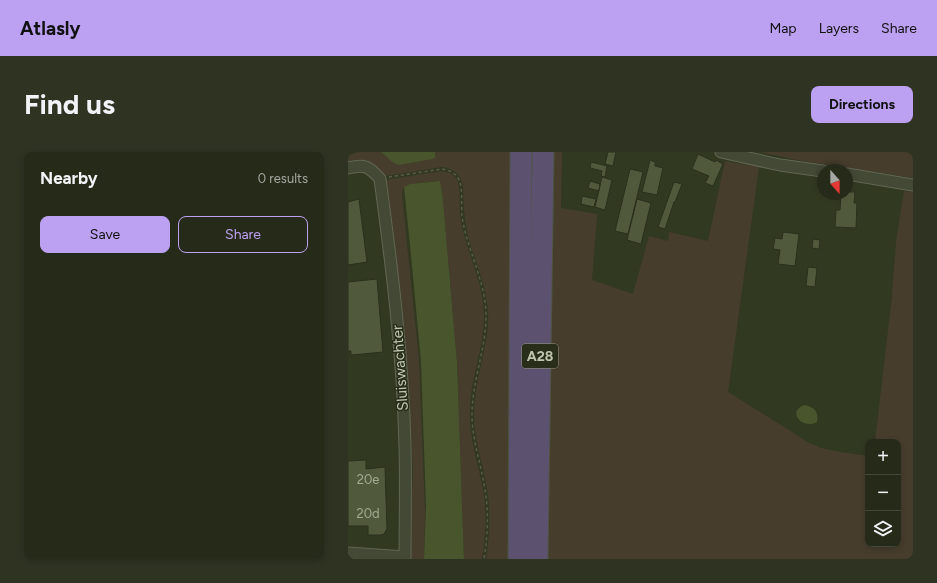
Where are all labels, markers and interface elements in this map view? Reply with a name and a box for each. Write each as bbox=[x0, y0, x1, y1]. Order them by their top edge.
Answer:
text: Atlasly bbox=[20, 17, 80, 40]
text: Map bbox=[769, 20, 797, 37]
text: Layers bbox=[819, 20, 859, 37]
text: Share bbox=[881, 20, 917, 37]
button: Directions bbox=[811, 86, 913, 123]
text: Find us bbox=[24, 87, 115, 121]
north arrow bbox=[817, 164, 853, 200]
text: Nearby bbox=[40, 168, 98, 188]
text: 0 results bbox=[258, 171, 308, 186]
button: Save bbox=[40, 216, 170, 253]
button: Share bbox=[178, 216, 308, 253]
street label: Sluiswachter bbox=[388, 324, 412, 412]
road number: A28 bbox=[522, 344, 558, 368]
map controls bbox=[865, 439, 901, 547]
button: + bbox=[865, 439, 901, 475]
house number: 20e bbox=[357, 472, 379, 487]
button: − bbox=[865, 475, 901, 511]
house number: 20d bbox=[356, 506, 380, 521]
button: layers bbox=[865, 511, 901, 547]

